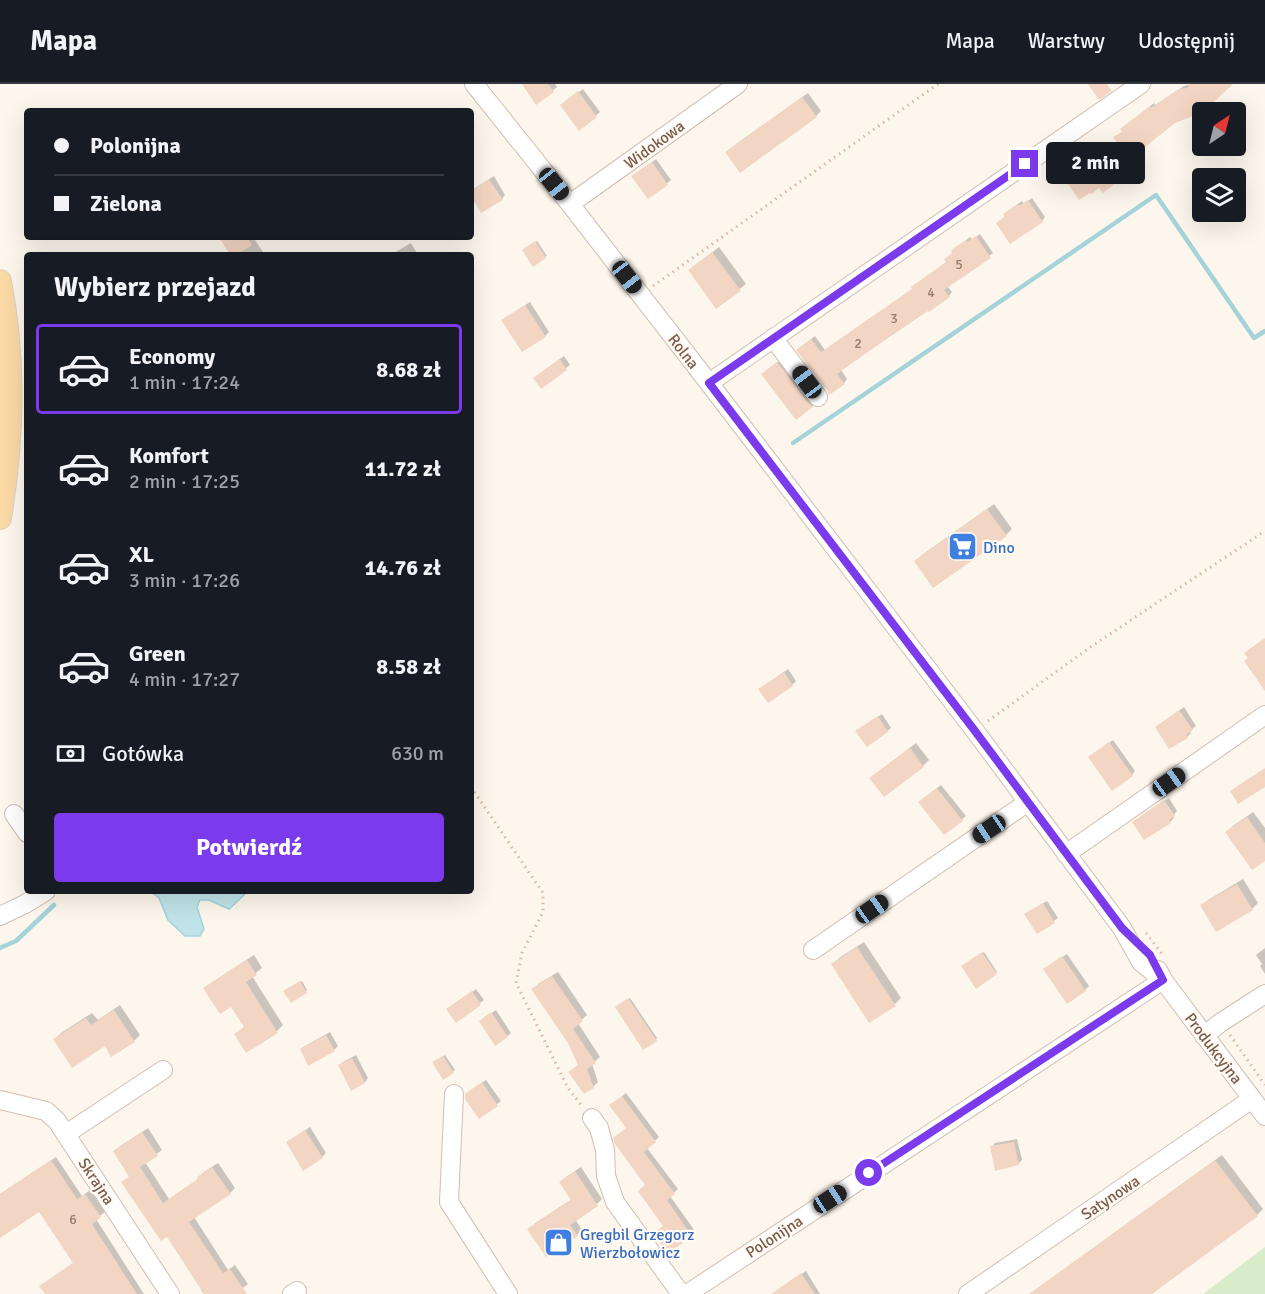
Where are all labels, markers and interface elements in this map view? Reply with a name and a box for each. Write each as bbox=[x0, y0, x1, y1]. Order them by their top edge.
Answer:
text: Mapa bbox=[30, 24, 97, 58]
text: Mapa bbox=[945, 28, 995, 54]
text: Warstwy bbox=[1028, 28, 1105, 54]
text: Udostępnij bbox=[1138, 28, 1235, 54]
north arrow bbox=[1192, 102, 1246, 156]
map controls bbox=[1192, 102, 1246, 222]
street label: Widokowa bbox=[620, 116, 689, 174]
text: Polonijna bbox=[90, 132, 181, 159]
callout: 2 min bbox=[1046, 143, 1145, 185]
route end bbox=[1011, 150, 1038, 177]
text: 2 min bbox=[1071, 150, 1120, 175]
car bbox=[536, 164, 572, 204]
button: layers bbox=[1192, 168, 1246, 222]
text: Zielona bbox=[90, 190, 162, 217]
house number: 5 bbox=[955, 256, 963, 273]
car bbox=[609, 257, 645, 297]
text: Wybierz przejazd bbox=[54, 271, 256, 304]
house number: 4 bbox=[927, 284, 935, 301]
house number: 3 bbox=[890, 310, 898, 327]
street label: Rolna bbox=[663, 330, 703, 373]
house number: 2 bbox=[854, 335, 862, 352]
icon: car bbox=[57, 342, 111, 396]
text: Economy bbox=[129, 343, 215, 370]
text: 8.68 zł bbox=[376, 356, 441, 383]
car bbox=[789, 362, 825, 402]
text: 1 min · 17:24 bbox=[129, 370, 240, 395]
icon: car bbox=[57, 441, 111, 495]
text: Komfort bbox=[129, 442, 209, 469]
text: 11.72 zł bbox=[364, 455, 441, 482]
text: 2 min · 17:25 bbox=[129, 469, 240, 494]
supermarket icon: Dino bbox=[946, 531, 978, 563]
place label: Dino bbox=[983, 538, 1015, 558]
icon: car bbox=[57, 540, 111, 594]
text: XL bbox=[129, 541, 154, 568]
text: 14.76 zł bbox=[364, 554, 441, 581]
text: 3 min · 17:26 bbox=[129, 568, 240, 593]
icon: car bbox=[57, 639, 111, 693]
text: Green bbox=[129, 640, 186, 667]
text: 8.58 zł bbox=[376, 653, 441, 680]
text: 4 min · 17:27 bbox=[129, 667, 240, 692]
icon: cash bbox=[54, 737, 87, 770]
text: Gotówka bbox=[102, 740, 184, 767]
text: 630 m bbox=[391, 741, 444, 766]
car bbox=[1149, 764, 1189, 800]
car bbox=[969, 811, 1009, 847]
button: Potwierdź bbox=[54, 813, 444, 882]
car bbox=[852, 891, 892, 927]
street label: Produkcyjna bbox=[1180, 1009, 1247, 1088]
street label: Skrajna bbox=[74, 1154, 119, 1209]
route start bbox=[855, 1159, 882, 1186]
street label: Satynowa bbox=[1077, 1171, 1144, 1225]
car bbox=[810, 1182, 850, 1216]
house number: 6 bbox=[69, 1211, 77, 1228]
street label: Polonijna bbox=[742, 1211, 807, 1263]
place label: Gregbil Grzegorz Wierzbołowicz bbox=[580, 1225, 694, 1263]
shop icon: Gregbil Grzegorz Wierzbołowicz bbox=[543, 1227, 575, 1259]

